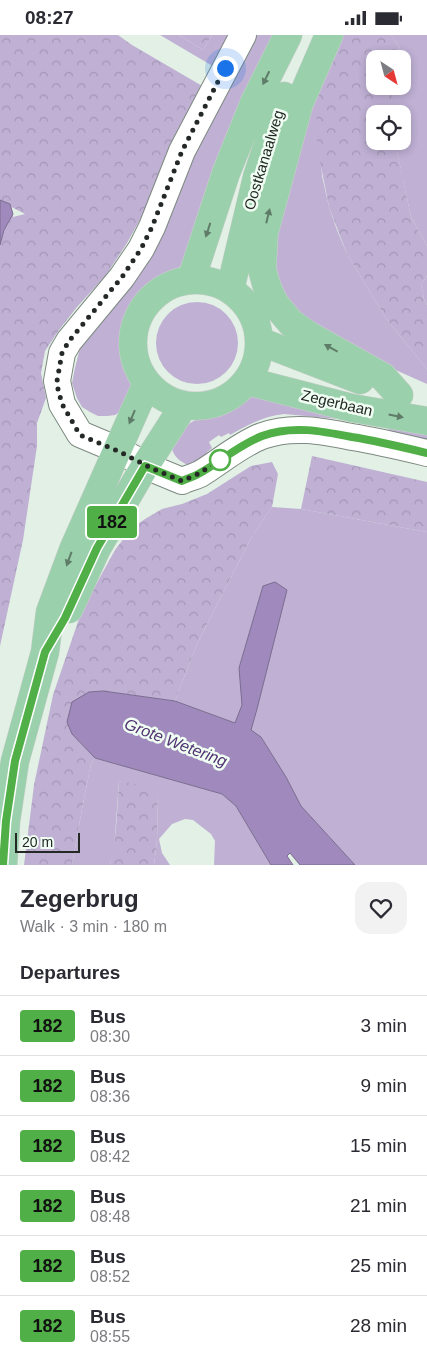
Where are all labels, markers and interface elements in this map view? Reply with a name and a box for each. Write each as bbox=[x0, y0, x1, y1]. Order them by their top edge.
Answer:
text: 08:27 bbox=[25, 7, 74, 28]
north arrow bbox=[366, 50, 411, 95]
map controls bbox=[366, 50, 411, 150]
your location bbox=[213, 56, 238, 81]
one-way arrow bbox=[262, 71, 270, 86]
button: locate bbox=[366, 105, 411, 150]
street label: Oostkanaalweg bbox=[240, 108, 287, 212]
one-way arrow bbox=[264, 209, 272, 224]
one-way arrow bbox=[203, 222, 211, 237]
one-way arrow bbox=[324, 343, 338, 352]
street label: Zegerbaan bbox=[300, 386, 374, 419]
one-way arrow bbox=[128, 410, 136, 424]
one-way arrow bbox=[389, 412, 405, 420]
unlabelled marker bbox=[209, 449, 231, 471]
line badge: 182 bbox=[83, 506, 141, 538]
text: 182 bbox=[97, 512, 127, 532]
one-way arrow bbox=[65, 552, 73, 567]
water label: Grote Wetering bbox=[122, 715, 229, 770]
scale bar bbox=[15, 830, 80, 853]
text: 20 m bbox=[22, 834, 53, 850]
button: heart bbox=[355, 882, 407, 934]
text: Zegerbrug bbox=[20, 885, 139, 912]
text: Walk · 3 min · 180 m bbox=[20, 918, 167, 935]
text: Departures bbox=[20, 962, 120, 983]
text: Bus bbox=[90, 1006, 126, 1027]
text: 3 min bbox=[361, 1015, 407, 1036]
text: 182 bbox=[32, 1016, 63, 1036]
text: 08:30 bbox=[90, 1028, 130, 1045]
text: Bus bbox=[90, 1066, 126, 1087]
text: 9 min bbox=[361, 1075, 407, 1096]
text: 182 bbox=[32, 1076, 63, 1096]
text: 08:36 bbox=[90, 1088, 130, 1105]
text: Bus bbox=[90, 1126, 126, 1147]
text: 15 min bbox=[350, 1135, 407, 1156]
text: 182 bbox=[32, 1136, 63, 1156]
text: 08:42 bbox=[90, 1148, 130, 1165]
text: Bus bbox=[90, 1186, 126, 1207]
text: 21 min bbox=[350, 1195, 407, 1216]
text: 182 bbox=[32, 1196, 63, 1216]
text: 08:48 bbox=[90, 1208, 130, 1225]
text: Bus bbox=[90, 1246, 126, 1267]
text: 25 min bbox=[350, 1255, 407, 1276]
text: 182 bbox=[32, 1256, 63, 1276]
text: 08:52 bbox=[90, 1268, 130, 1285]
text: Bus bbox=[90, 1306, 126, 1327]
text: 28 min bbox=[350, 1315, 407, 1336]
text: 182 bbox=[32, 1316, 63, 1336]
text: 08:55 bbox=[90, 1328, 130, 1345]

